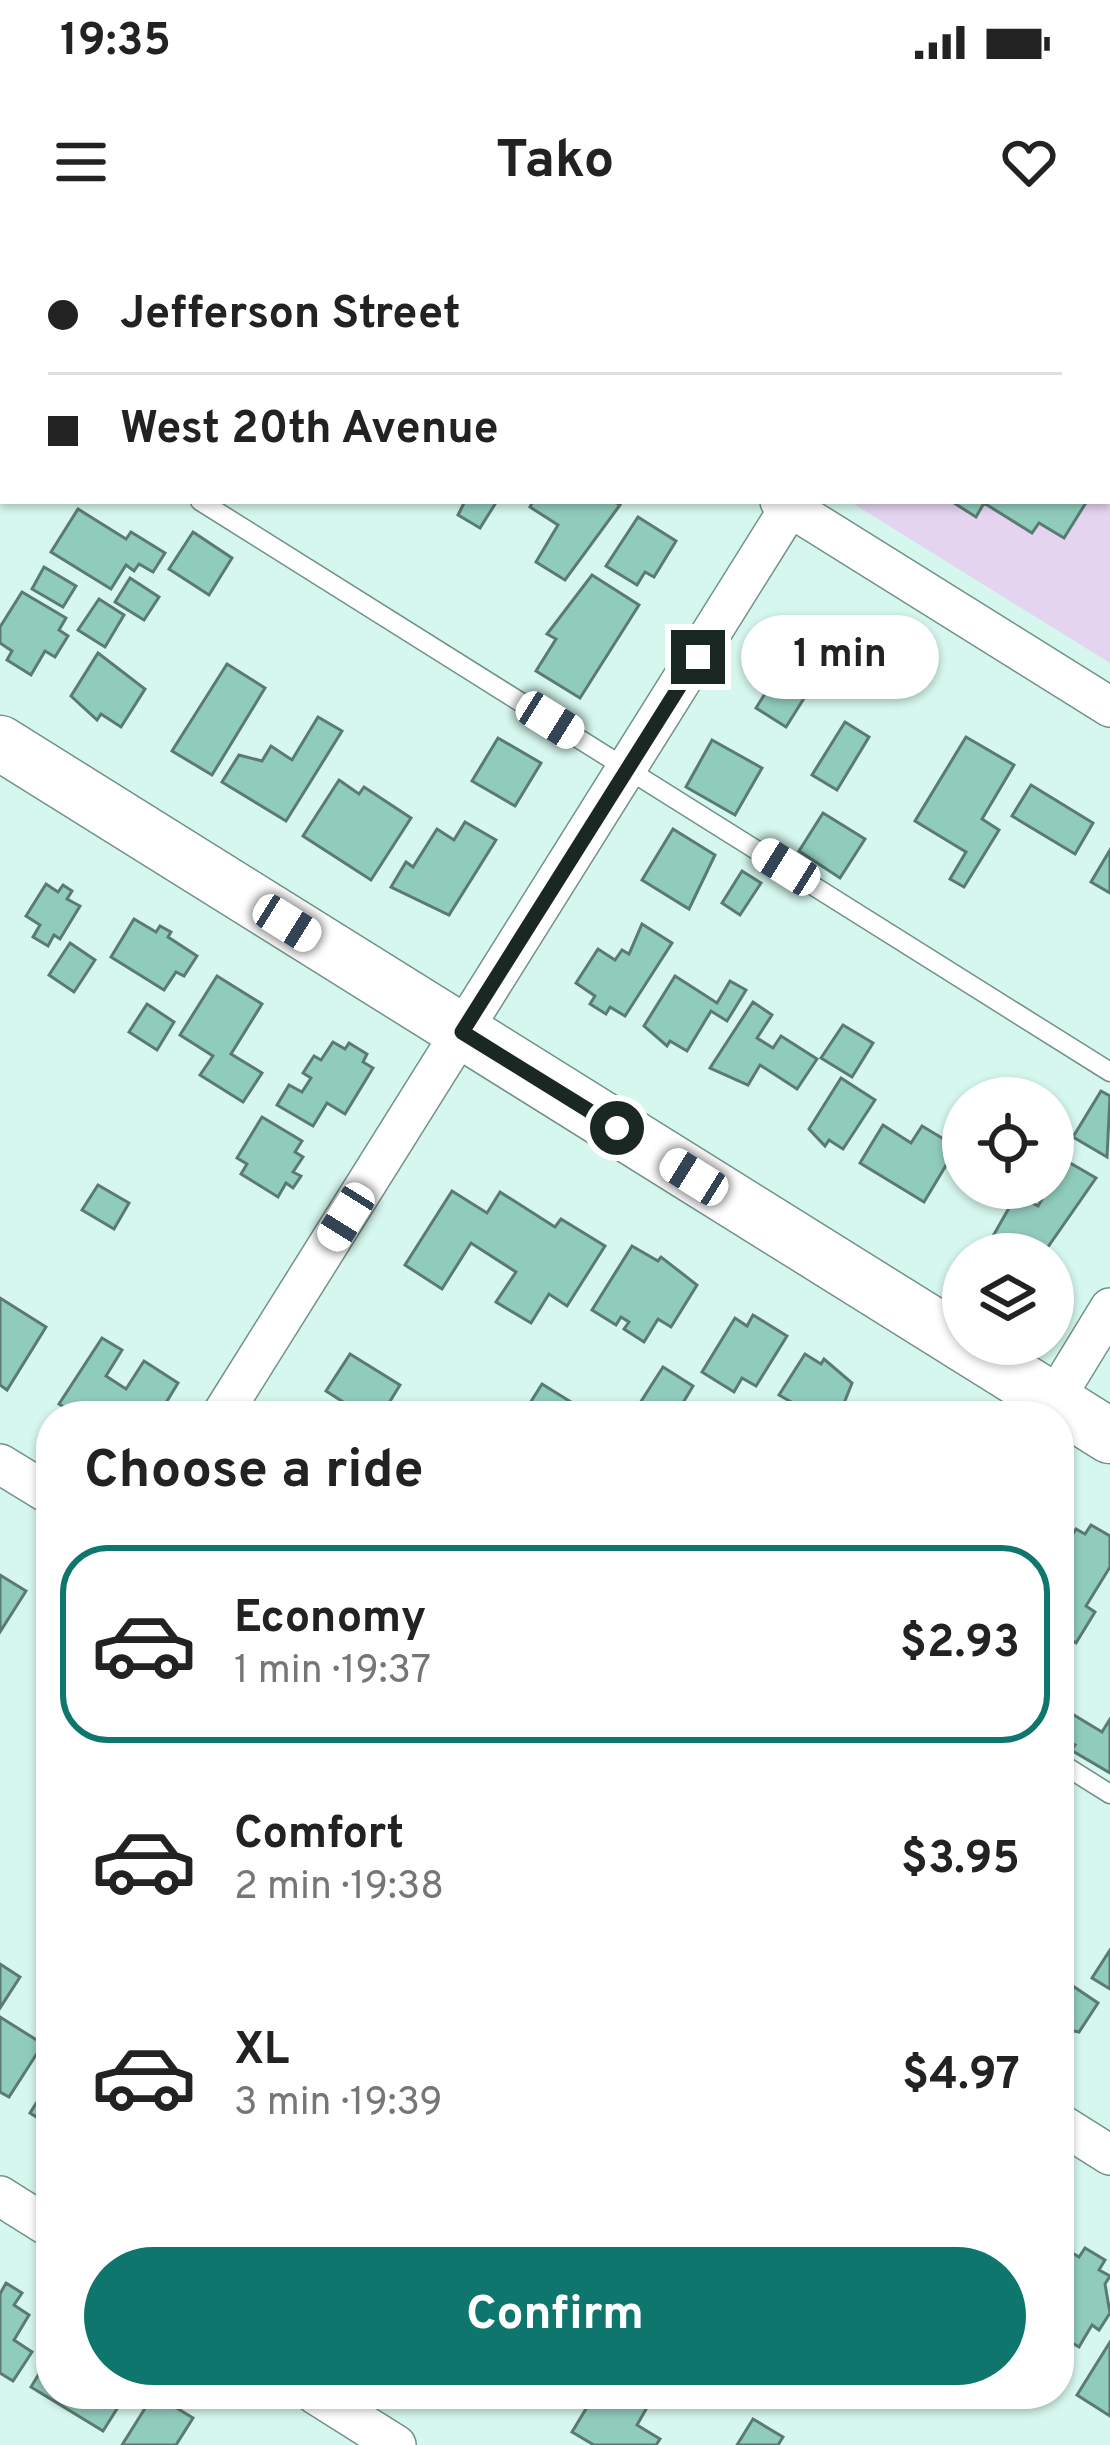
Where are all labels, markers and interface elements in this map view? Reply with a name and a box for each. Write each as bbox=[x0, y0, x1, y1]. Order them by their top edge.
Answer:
text: 19:35 bbox=[60, 14, 171, 71]
text: Tako bbox=[496, 128, 614, 197]
icon: menu bbox=[48, 129, 114, 195]
icon: heart bbox=[996, 129, 1062, 195]
text: Jefferson Street bbox=[120, 287, 461, 344]
text: West 20th Avenue bbox=[120, 402, 499, 459]
callout: 1 min bbox=[740, 615, 938, 699]
route end bbox=[671, 630, 725, 684]
text: 1 min bbox=[793, 632, 887, 681]
car bbox=[510, 686, 590, 754]
car bbox=[746, 833, 826, 901]
car bbox=[247, 889, 327, 957]
map controls bbox=[942, 1077, 1074, 1365]
button: locate bbox=[942, 1077, 1074, 1209]
route start bbox=[590, 1101, 644, 1155]
car bbox=[654, 1143, 734, 1211]
car bbox=[312, 1177, 380, 1257]
button: layers bbox=[942, 1233, 1074, 1365]
text: Choose a ride bbox=[84, 1438, 424, 1507]
icon: car bbox=[90, 1590, 198, 1698]
text: Economy bbox=[234, 1591, 426, 1648]
text: $2.93 bbox=[900, 1616, 1020, 1673]
text: 1 min · 19:37 bbox=[234, 1648, 431, 1697]
icon: car bbox=[90, 1806, 198, 1914]
text: Comfort bbox=[234, 1807, 404, 1864]
text: $3.95 bbox=[901, 1832, 1020, 1889]
text: 2 min · 19:38 bbox=[234, 1864, 444, 1913]
icon: car bbox=[90, 2022, 198, 2130]
text: XL bbox=[234, 2023, 289, 2080]
text: $4.97 bbox=[902, 2048, 1020, 2105]
text: 3 min · 19:39 bbox=[234, 2080, 442, 2129]
button: Confirm bbox=[84, 2247, 1026, 2385]

